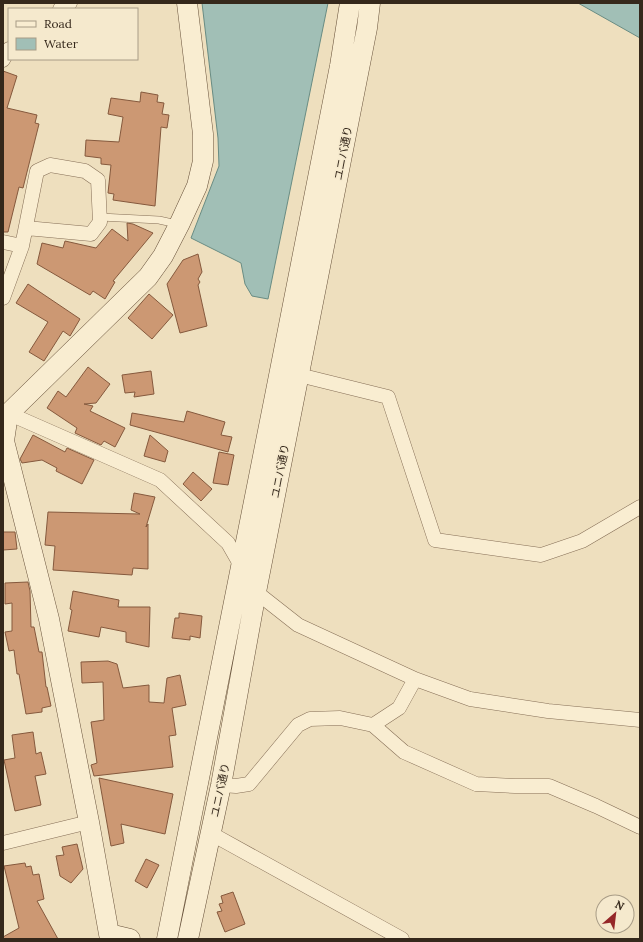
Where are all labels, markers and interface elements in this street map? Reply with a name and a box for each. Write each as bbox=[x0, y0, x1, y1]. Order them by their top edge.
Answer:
legend bbox=[8, 8, 138, 60]
text: Road bbox=[44, 16, 72, 31]
text: Water bbox=[44, 36, 79, 51]
street label: ユニバ通り bbox=[331, 125, 355, 181]
street label: ユニバ通り bbox=[268, 443, 292, 499]
street label: ユニバ通り bbox=[207, 762, 233, 818]
north arrow bbox=[595, 894, 635, 934]
text: N bbox=[613, 897, 627, 914]

